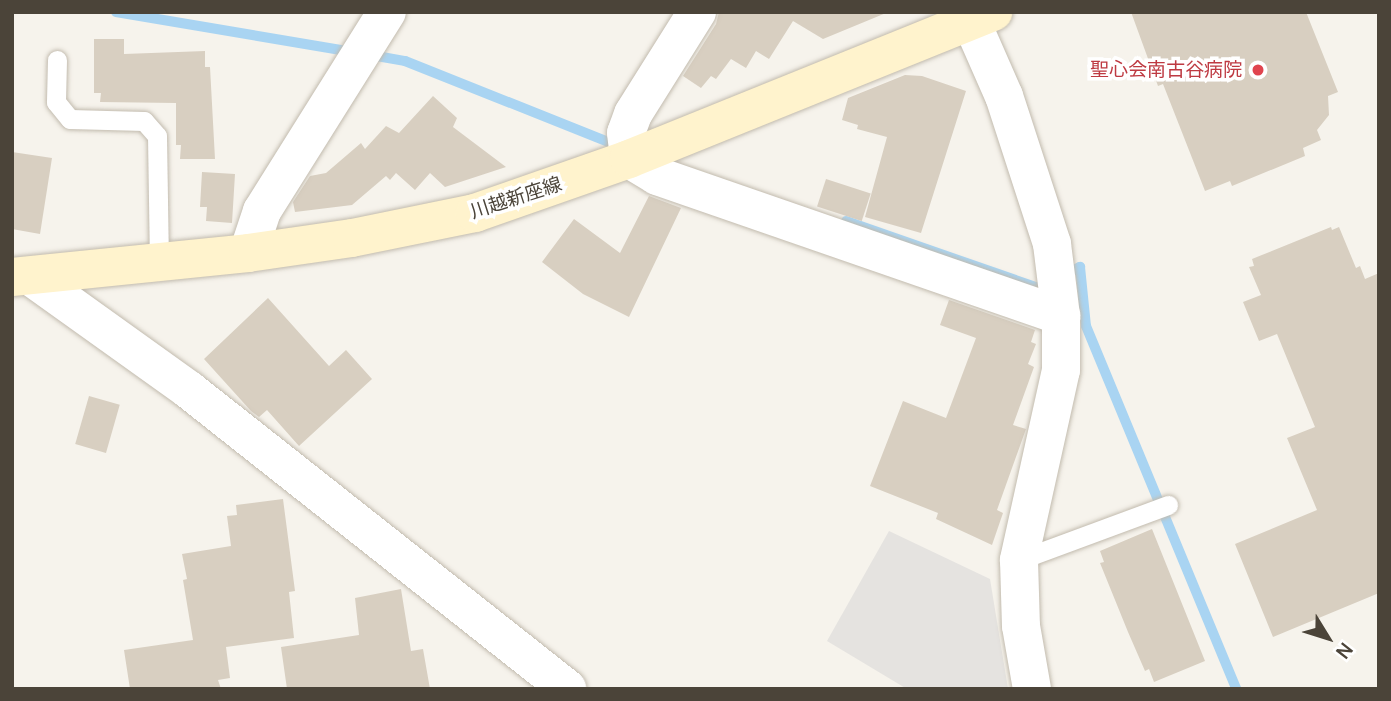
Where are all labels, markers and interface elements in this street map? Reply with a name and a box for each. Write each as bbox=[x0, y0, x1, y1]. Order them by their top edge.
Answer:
place label: 聖心会南古谷病院 bbox=[1090, 59, 1242, 81]
marker: 聖心会南古谷病院 bbox=[1248, 60, 1268, 80]
street label: 川越新座線 bbox=[467, 172, 565, 224]
north arrow bbox=[1293, 603, 1363, 673]
text: N bbox=[1330, 638, 1359, 664]

